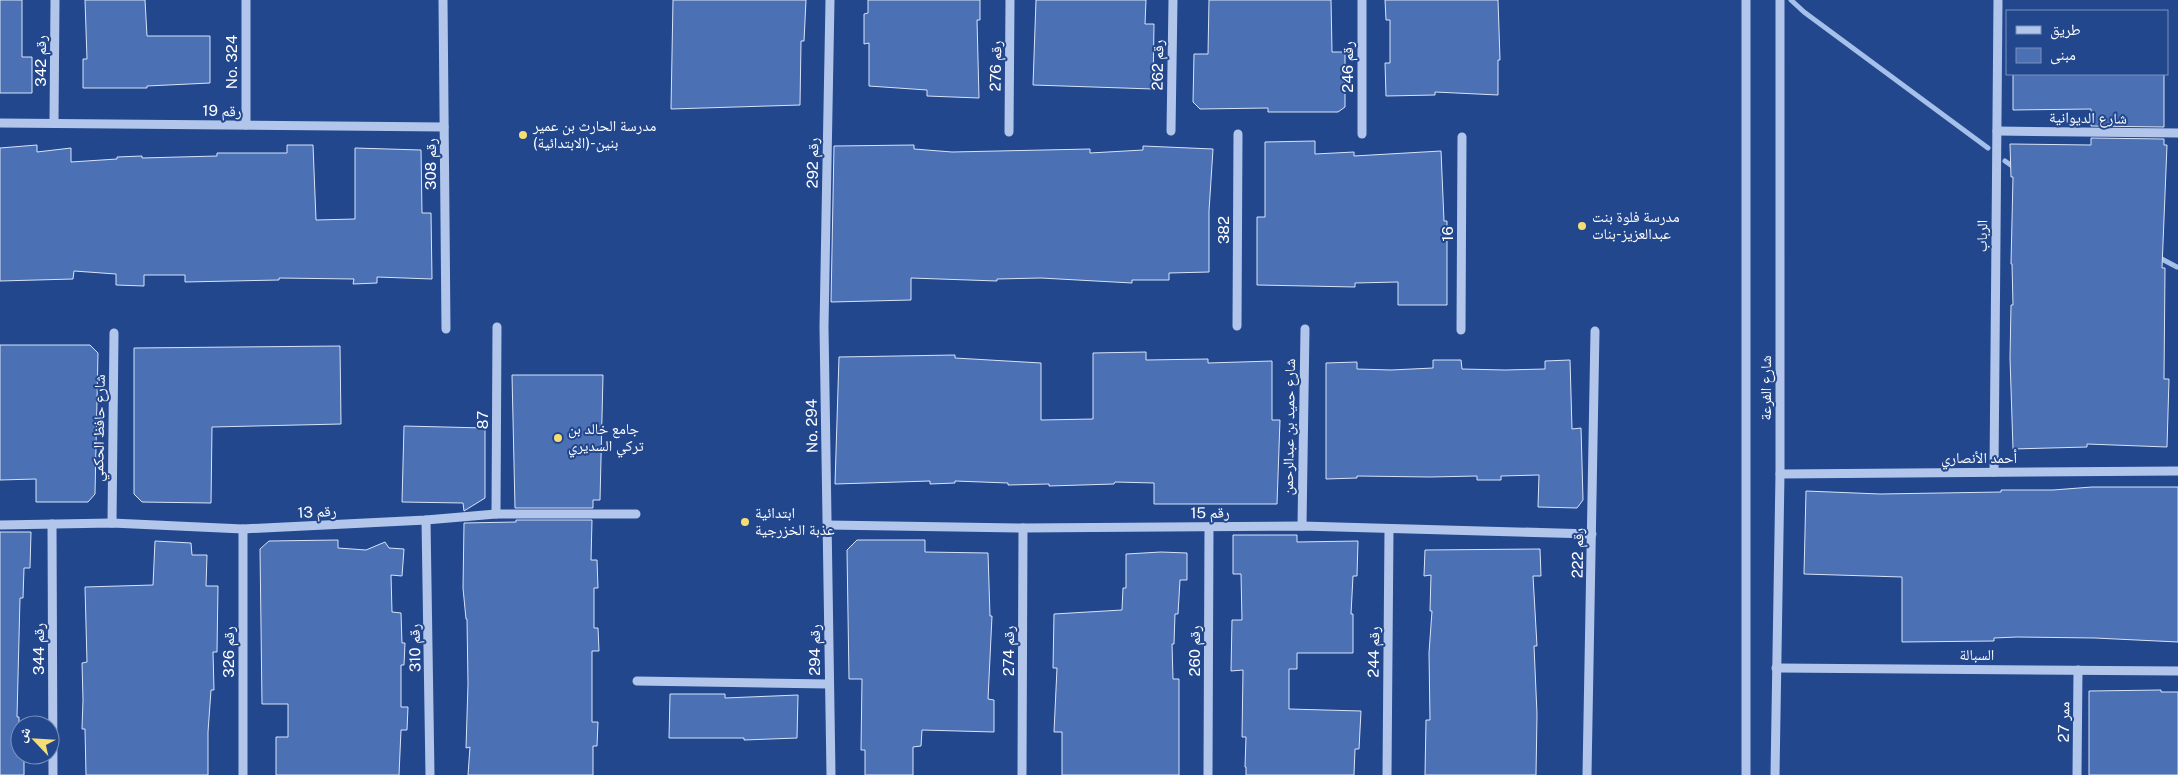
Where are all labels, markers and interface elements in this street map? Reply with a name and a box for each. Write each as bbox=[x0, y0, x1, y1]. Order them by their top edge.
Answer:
legend bbox=[2006, 10, 2168, 75]
text: طريق bbox=[2050, 21, 2081, 40]
street label: رقم 342 bbox=[32, 35, 51, 87]
street label: No. 324 bbox=[223, 35, 240, 89]
street label: رقم 262 bbox=[1149, 39, 1168, 91]
street label: رقم 276 bbox=[987, 40, 1006, 91]
street label: رقم 246 bbox=[1339, 41, 1358, 93]
text: مبنى bbox=[2050, 46, 2076, 65]
street label: رقم 19 bbox=[202, 102, 242, 121]
street label: شارع الديوانية bbox=[2049, 108, 2127, 129]
place label: مدرسة الحارث بن عمير (الابتدائية)-بنين bbox=[532, 117, 657, 153]
marker: مدرسة الحارث بن عمير (الابتدائية)-بنين bbox=[517, 129, 529, 141]
street label: رقم 292 bbox=[804, 137, 823, 189]
street label: رقم 308 bbox=[422, 138, 441, 190]
place label: مدرسة فلوة بنت عبدالعزيز-بنات bbox=[1592, 208, 1680, 243]
street label: 382 bbox=[1215, 216, 1232, 244]
marker: مدرسة فلوة بنت عبدالعزيز-بنات bbox=[1576, 220, 1588, 232]
street label: الرباب bbox=[1973, 220, 1991, 252]
street label: 16 bbox=[1439, 226, 1456, 242]
street label: شارع الفرعة bbox=[1757, 355, 1776, 421]
street label: شارع حميد بن عبدالرحمن bbox=[1279, 358, 1300, 496]
street label: شارع حافظ الحكمي bbox=[89, 374, 112, 482]
street label: No. 294 bbox=[803, 399, 820, 453]
street label: 87 bbox=[474, 411, 491, 429]
place label: جامع خالد بن تركي السديري bbox=[568, 420, 644, 458]
marker: جامع خالد بن تركي السديري bbox=[552, 432, 564, 444]
street label: أحمد الأنصاري bbox=[1941, 449, 2017, 470]
street label: رقم 13 bbox=[297, 502, 337, 523]
place label: ابتدائية عذبة الخزرجية bbox=[755, 504, 835, 539]
street label: رقم 15 bbox=[1190, 504, 1230, 523]
marker: ابتدائية عذبة الخزرجية bbox=[739, 516, 751, 528]
street label: رقم 222 bbox=[1569, 527, 1588, 578]
street label: رقم 344 bbox=[30, 623, 49, 675]
street label: رقم 310 bbox=[406, 623, 425, 672]
street label: رقم 294 bbox=[806, 624, 825, 676]
street label: رقم 274 bbox=[1000, 625, 1019, 676]
street label: رقم 260 bbox=[1186, 625, 1205, 677]
street label: رقم 326 bbox=[220, 626, 239, 678]
street label: رقم 244 bbox=[1365, 626, 1384, 678]
street label: السبالة bbox=[1960, 646, 1994, 663]
street label: ممر 27 bbox=[2055, 701, 2073, 743]
north arrow bbox=[10, 715, 60, 765]
text: ش bbox=[13, 724, 35, 745]

